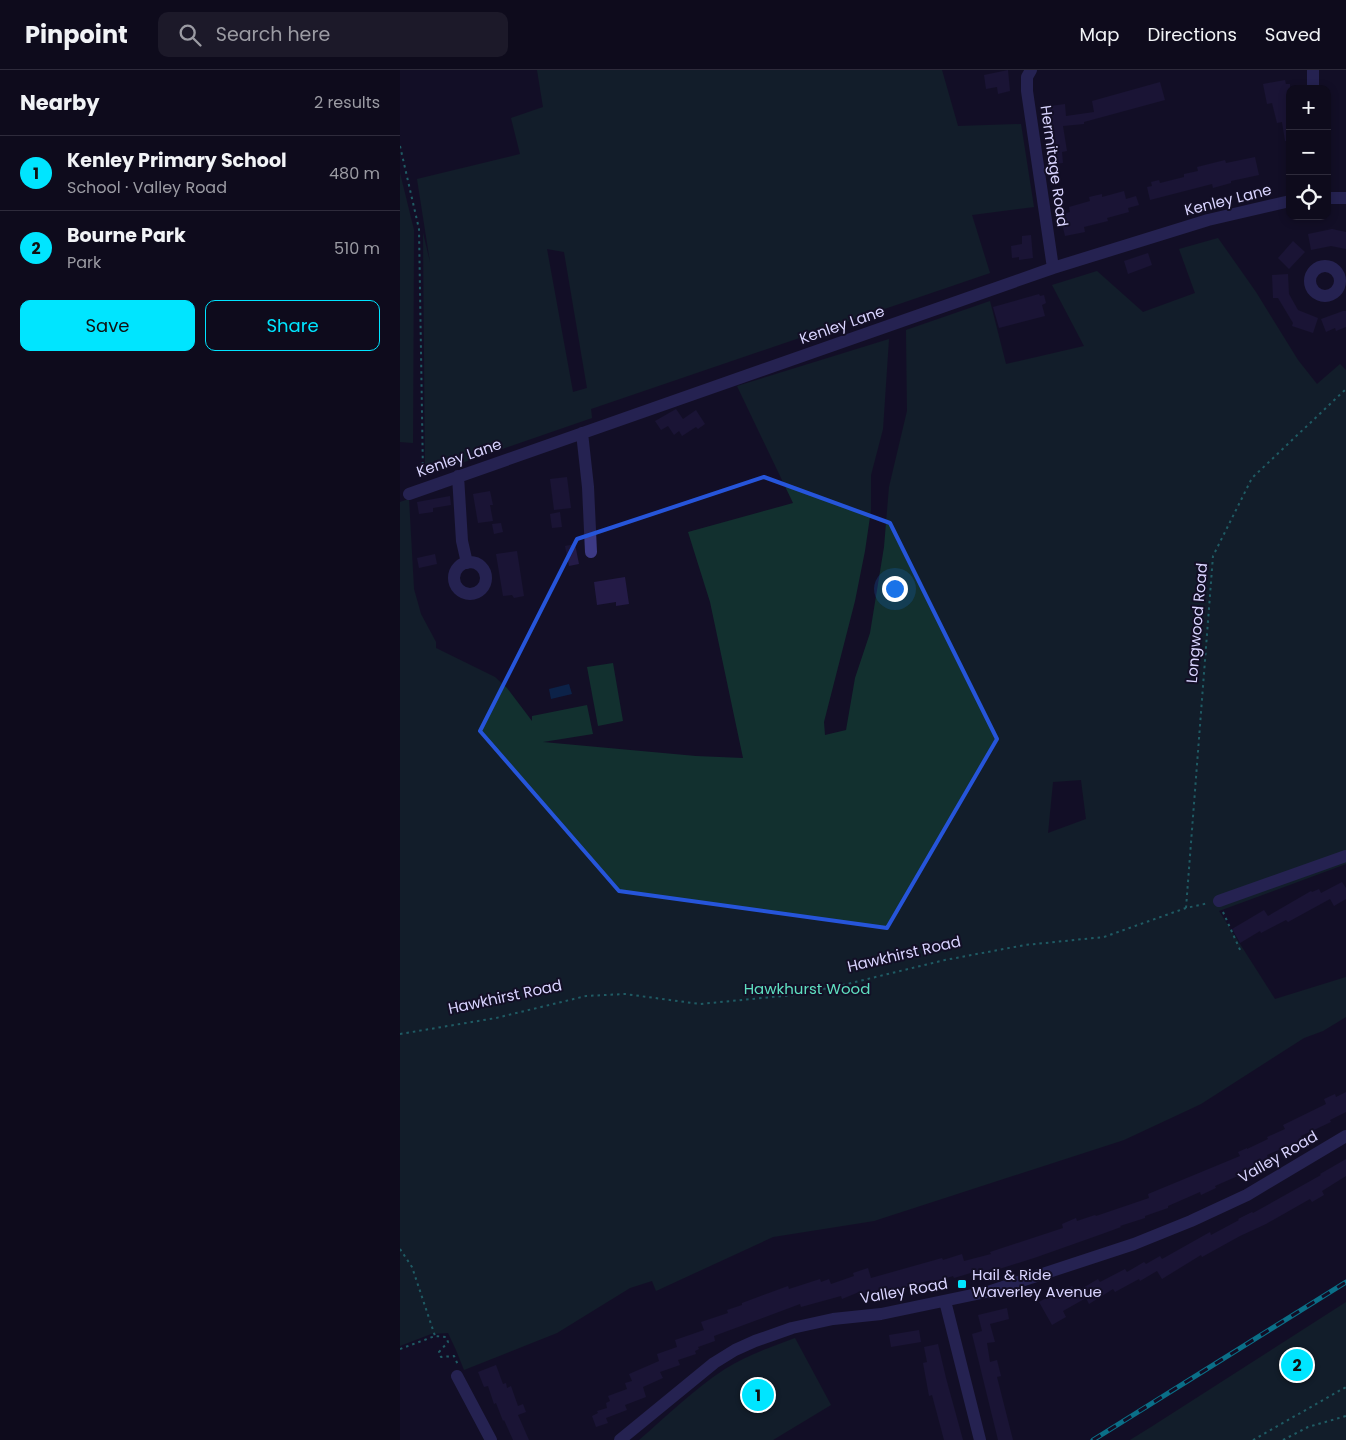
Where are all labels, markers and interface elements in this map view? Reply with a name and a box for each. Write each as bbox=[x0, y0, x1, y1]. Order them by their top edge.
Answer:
search box bbox=[158, 12, 508, 57]
text: Pinpoint bbox=[25, 18, 128, 51]
icon: search bbox=[176, 21, 204, 49]
text: Search here bbox=[216, 21, 330, 48]
text: Map bbox=[1080, 22, 1119, 47]
text: Directions bbox=[1147, 22, 1237, 47]
text: Saved bbox=[1265, 22, 1321, 47]
map controls bbox=[1286, 85, 1331, 220]
button: + bbox=[1286, 85, 1331, 130]
text: Nearby bbox=[20, 88, 100, 117]
text: 2 results bbox=[314, 91, 380, 114]
street label: Hermitage Road bbox=[1036, 104, 1073, 228]
button: − bbox=[1286, 130, 1331, 175]
text: Kenley Primary School bbox=[67, 147, 287, 174]
text: 1 bbox=[33, 162, 39, 185]
text: 480 m bbox=[329, 162, 380, 185]
button: locate bbox=[1286, 175, 1331, 220]
text: School · Valley Road bbox=[67, 176, 227, 199]
street label: Kenley Lane bbox=[1182, 179, 1274, 220]
text: Bourne Park bbox=[67, 222, 186, 249]
text: 2 bbox=[31, 237, 41, 260]
text: 510 m bbox=[334, 237, 380, 260]
text: Park bbox=[67, 251, 101, 274]
button: Save bbox=[20, 300, 195, 351]
button: Share bbox=[205, 300, 380, 351]
street label: Kenley Lane bbox=[796, 300, 887, 349]
street label: Kenley Lane bbox=[413, 433, 504, 482]
street label: Longwood Road bbox=[1181, 562, 1212, 684]
your location bbox=[882, 576, 908, 602]
street label: Hawkhirst Road bbox=[845, 930, 963, 977]
street label: Hawkhirst Road bbox=[446, 974, 564, 1019]
park label: Hawkhurst Wood bbox=[744, 978, 870, 999]
street label: Valley Road bbox=[1234, 1125, 1321, 1188]
place label: Hail & Ride Waverley Avenue bbox=[972, 1264, 1102, 1302]
street label: Valley Road bbox=[859, 1272, 949, 1309]
marker: Hail & Ride Waverley Avenue bbox=[956, 1278, 968, 1290]
pin: 2 bbox=[1281, 1346, 1313, 1384]
pin: 1 bbox=[742, 1376, 774, 1414]

